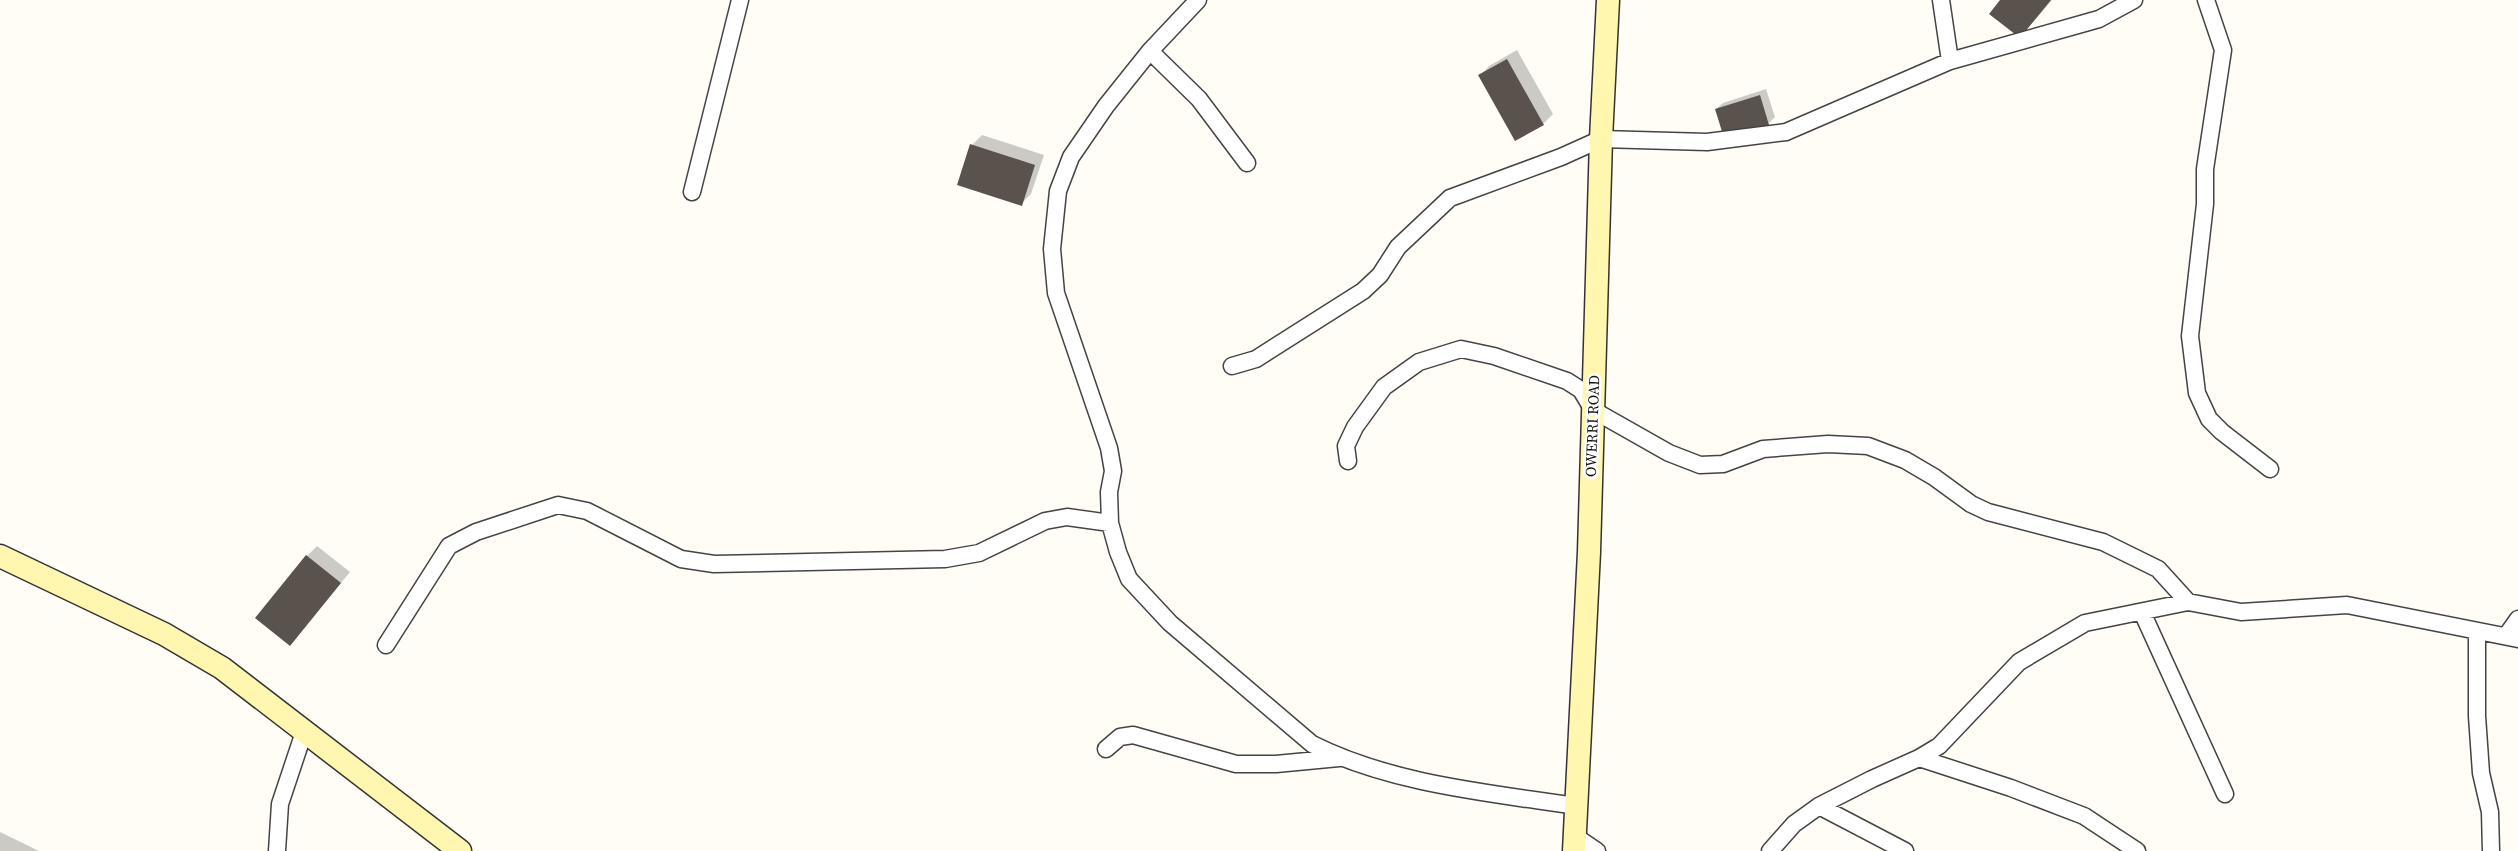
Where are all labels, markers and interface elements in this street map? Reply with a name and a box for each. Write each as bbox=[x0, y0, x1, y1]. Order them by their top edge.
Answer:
street label: OWERRI ROAD bbox=[1580, 375, 1604, 477]

